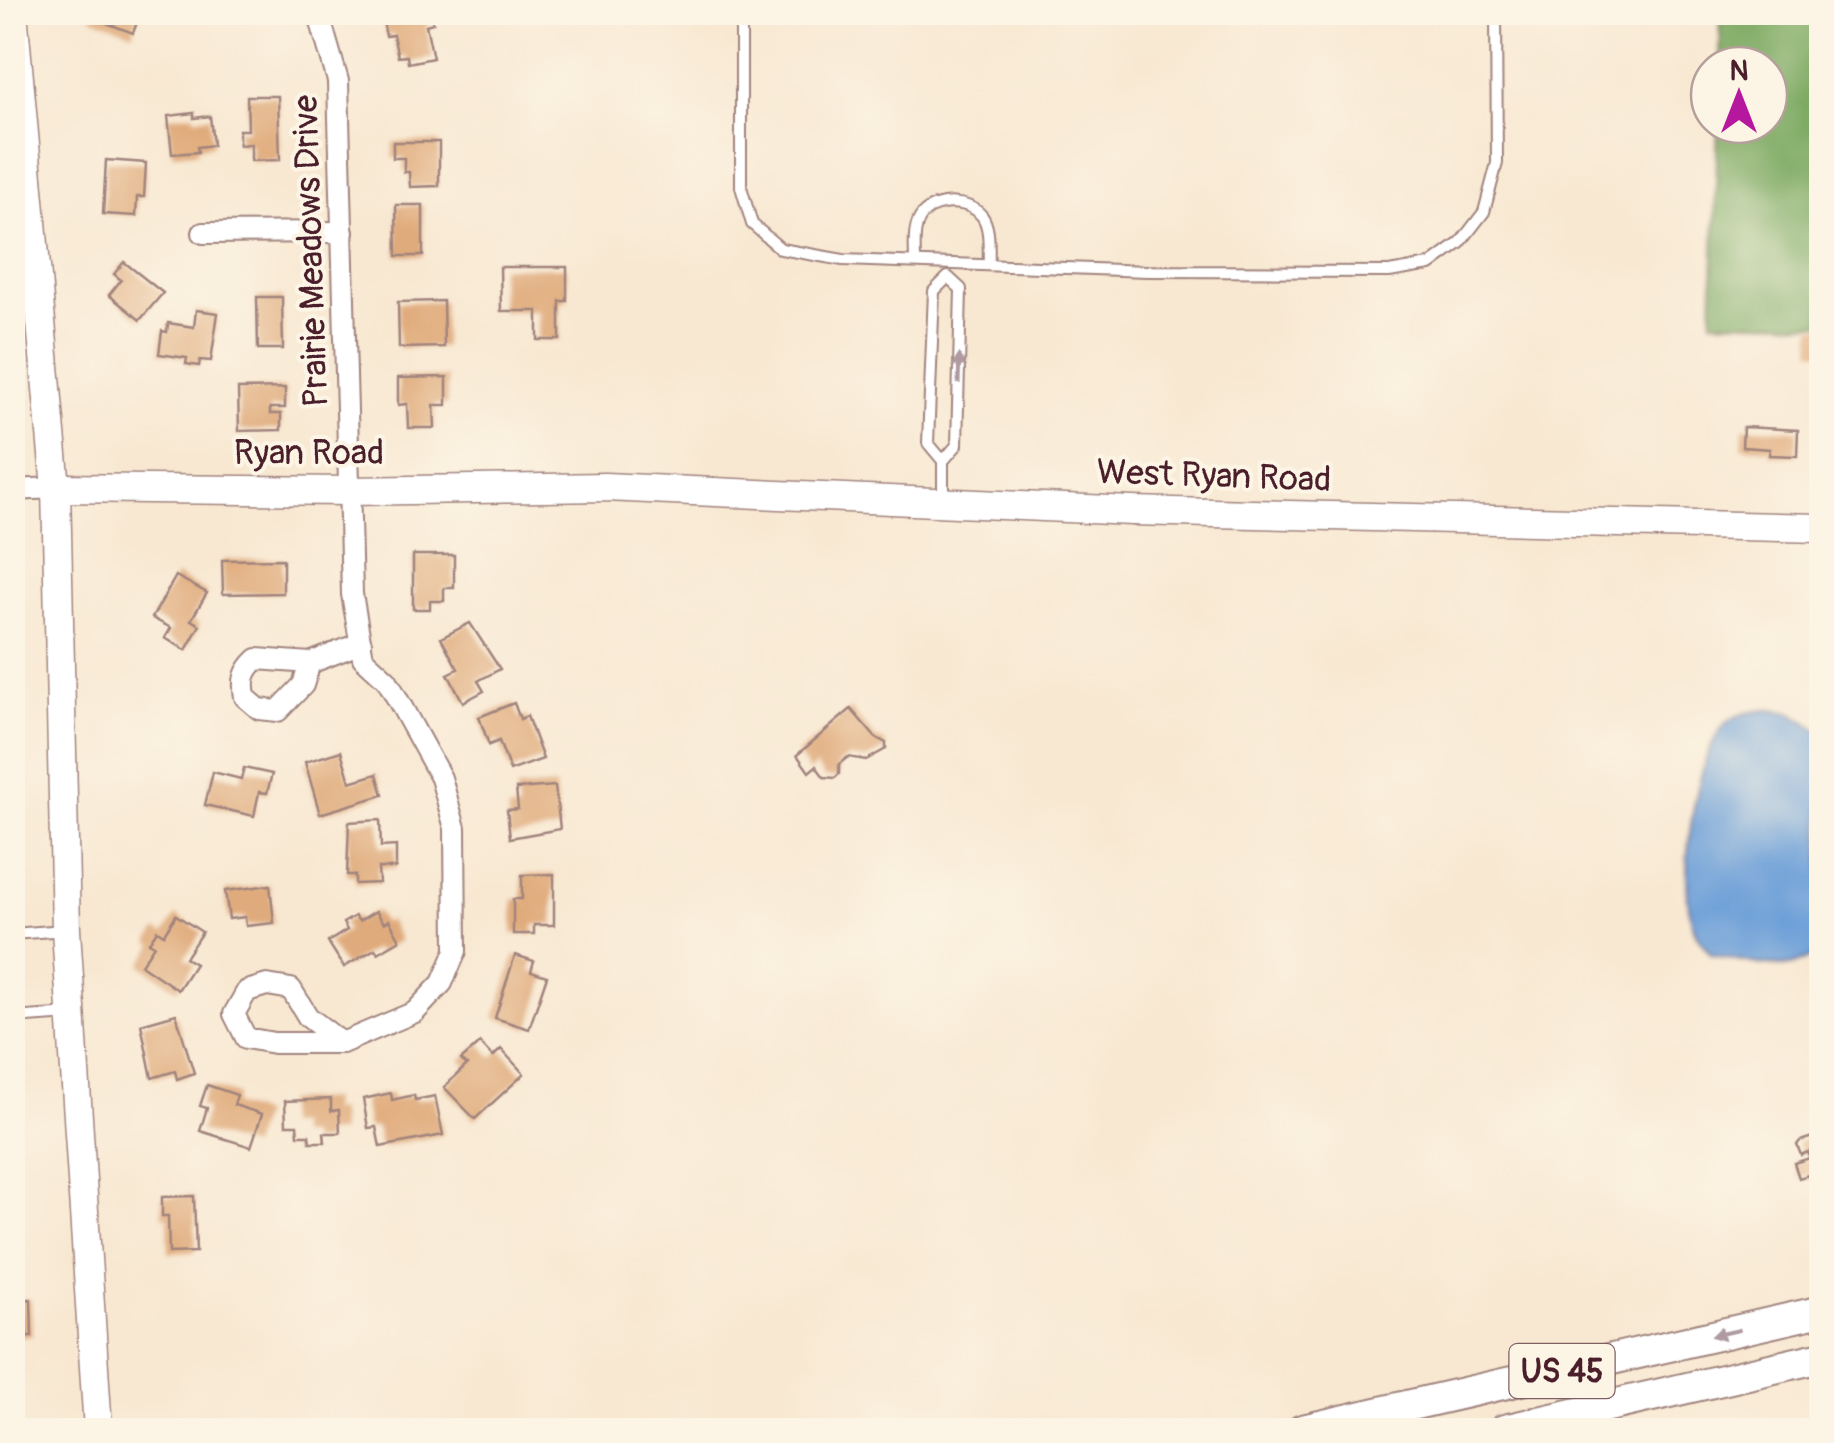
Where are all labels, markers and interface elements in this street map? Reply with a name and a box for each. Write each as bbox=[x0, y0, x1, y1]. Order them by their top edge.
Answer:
north arrow bbox=[1689, 45, 1789, 145]
text: N bbox=[1730, 54, 1748, 89]
street label: Prairie Meadows Drive bbox=[284, 94, 338, 408]
one-way arrow bbox=[952, 352, 968, 384]
street label: Ryan Road bbox=[234, 431, 384, 475]
street label: West Ryan Road bbox=[1096, 450, 1332, 502]
one-way arrow bbox=[1711, 1326, 1742, 1341]
road number: US 45 bbox=[1510, 1344, 1614, 1398]

